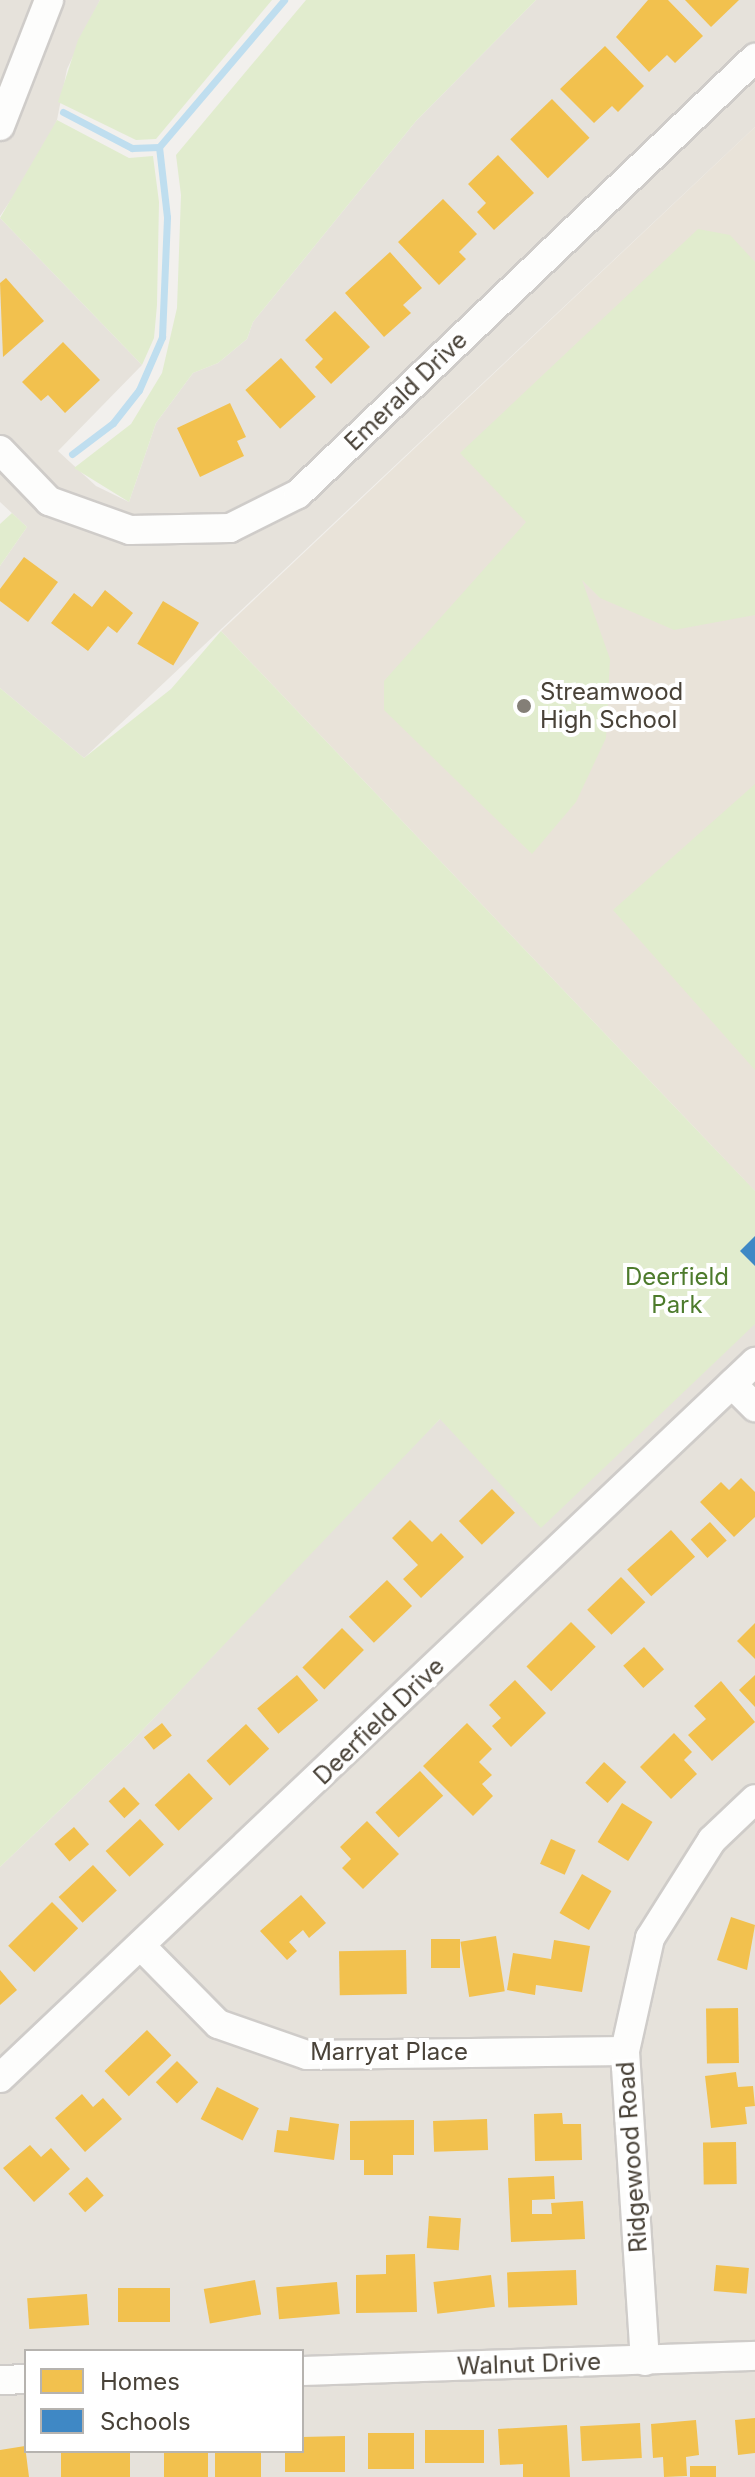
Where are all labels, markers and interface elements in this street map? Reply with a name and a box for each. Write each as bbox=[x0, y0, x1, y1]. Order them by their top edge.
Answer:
street label: Emerald Drive bbox=[339, 325, 473, 457]
place label: Streamwood High School bbox=[540, 678, 683, 734]
marker: Streamwood High School bbox=[515, 697, 533, 715]
park label: Deerfield Park bbox=[625, 1263, 729, 1319]
street label: Deerfield Drive bbox=[308, 1652, 450, 1790]
street label: Marryat Place bbox=[310, 2038, 468, 2066]
street label: Ridgewood Road bbox=[611, 2060, 653, 2254]
street label: Walnut Drive bbox=[456, 2347, 602, 2381]
legend bbox=[24, 2349, 304, 2453]
text: Homes bbox=[100, 2367, 180, 2396]
text: Schools bbox=[100, 2407, 191, 2436]

